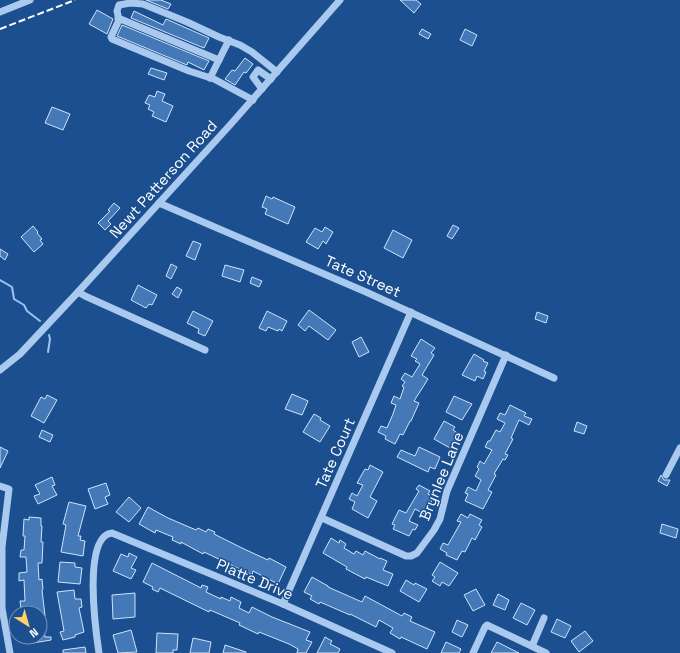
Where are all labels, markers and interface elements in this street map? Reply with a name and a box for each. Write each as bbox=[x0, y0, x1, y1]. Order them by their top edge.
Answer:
street label: Newt Patterson Road bbox=[105, 116, 221, 242]
street label: Tate Street bbox=[322, 251, 404, 301]
street label: Tate Court bbox=[311, 414, 359, 491]
street label: Brynlee Lane bbox=[415, 429, 467, 523]
street label: Platte Drive bbox=[214, 554, 296, 604]
north arrow bbox=[8, 605, 48, 645]
text: N bbox=[27, 625, 41, 641]

